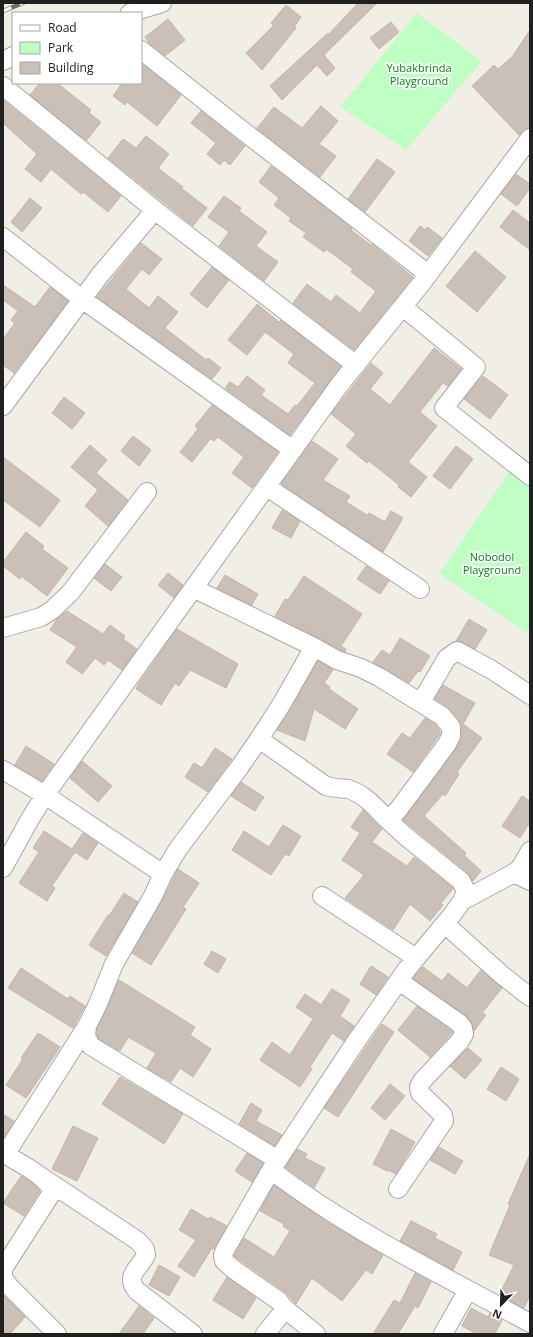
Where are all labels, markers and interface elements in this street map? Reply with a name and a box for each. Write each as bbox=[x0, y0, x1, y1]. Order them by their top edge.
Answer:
legend bbox=[12, 12, 142, 84]
text: Road bbox=[48, 19, 77, 36]
text: Park bbox=[48, 39, 74, 56]
text: Building bbox=[48, 59, 94, 76]
park label: Yubakbrinda Playground bbox=[386, 60, 452, 88]
park label: Nobodol Playground bbox=[463, 549, 521, 577]
north arrow bbox=[481, 1285, 521, 1325]
text: N bbox=[490, 1306, 504, 1323]

